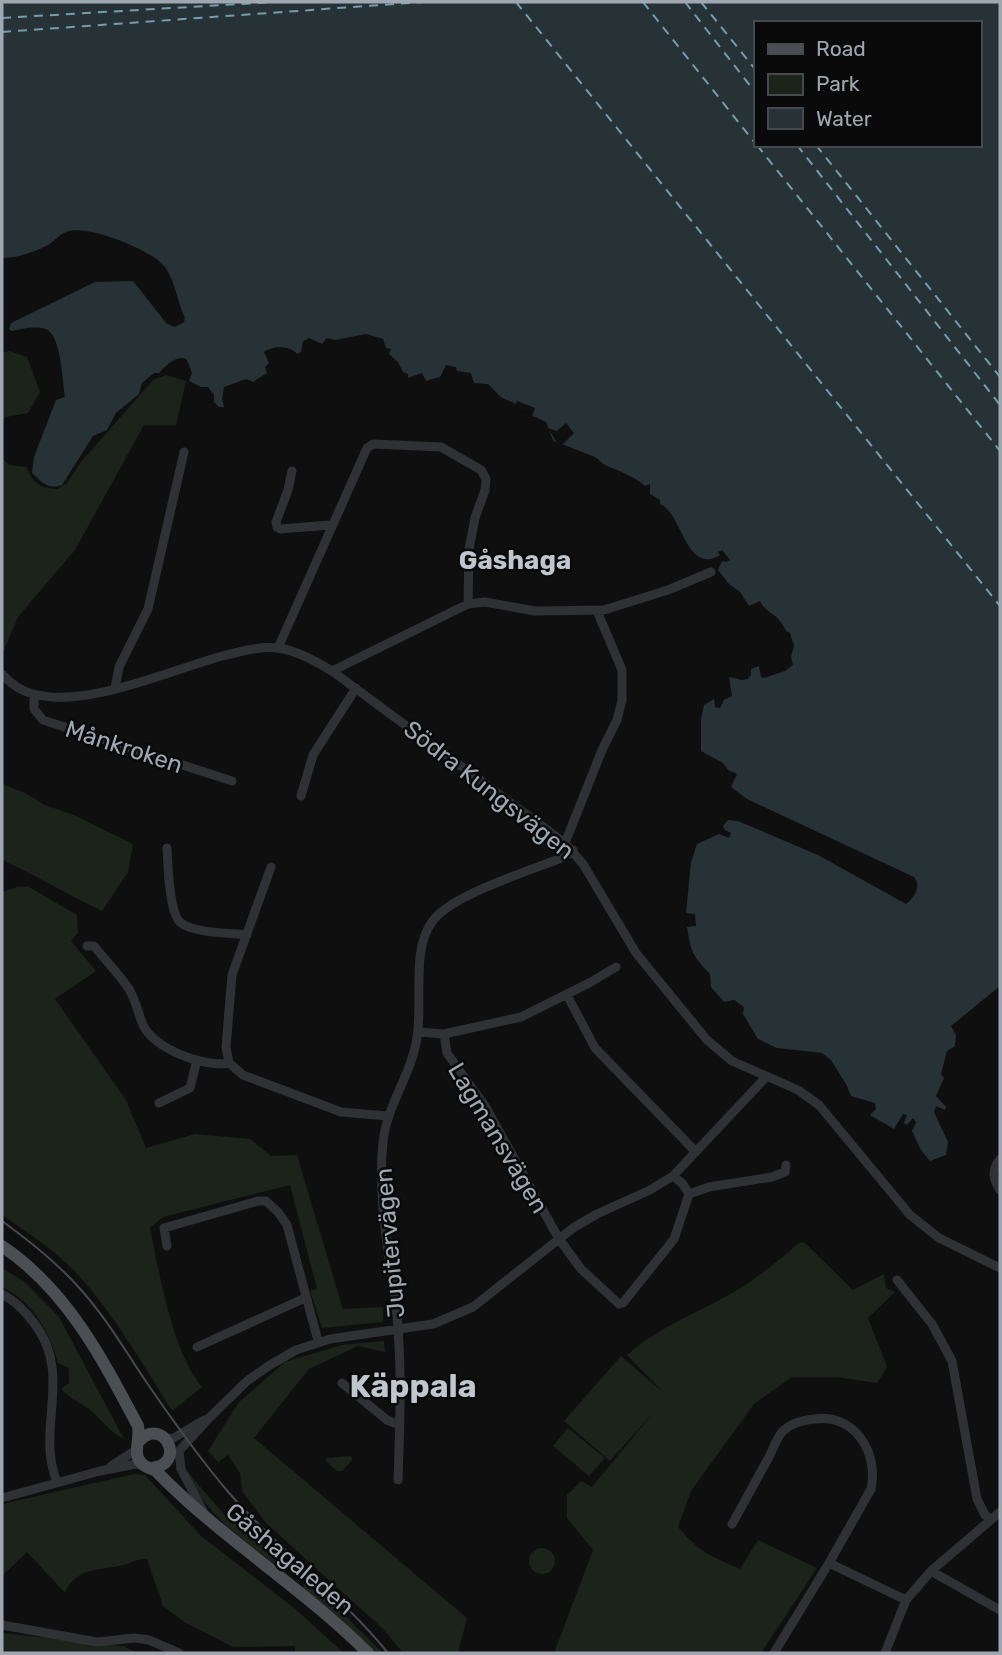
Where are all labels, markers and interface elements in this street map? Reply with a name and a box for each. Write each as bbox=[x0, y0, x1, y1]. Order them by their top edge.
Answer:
legend bbox=[754, 21, 981, 147]
text: Road bbox=[816, 36, 866, 61]
text: Park bbox=[816, 71, 860, 96]
text: Water bbox=[816, 106, 872, 131]
district label: Gåshaga bbox=[459, 545, 571, 576]
street label: Månkroken bbox=[62, 715, 186, 779]
street label: Södra Kungsvägen bbox=[398, 715, 580, 865]
street label: Lagmansvägen bbox=[442, 1058, 554, 1218]
street label: Jupitervägen bbox=[370, 1167, 410, 1319]
district label: Käppala bbox=[349, 1367, 477, 1405]
street label: Gåshagaleden bbox=[220, 1497, 360, 1621]

